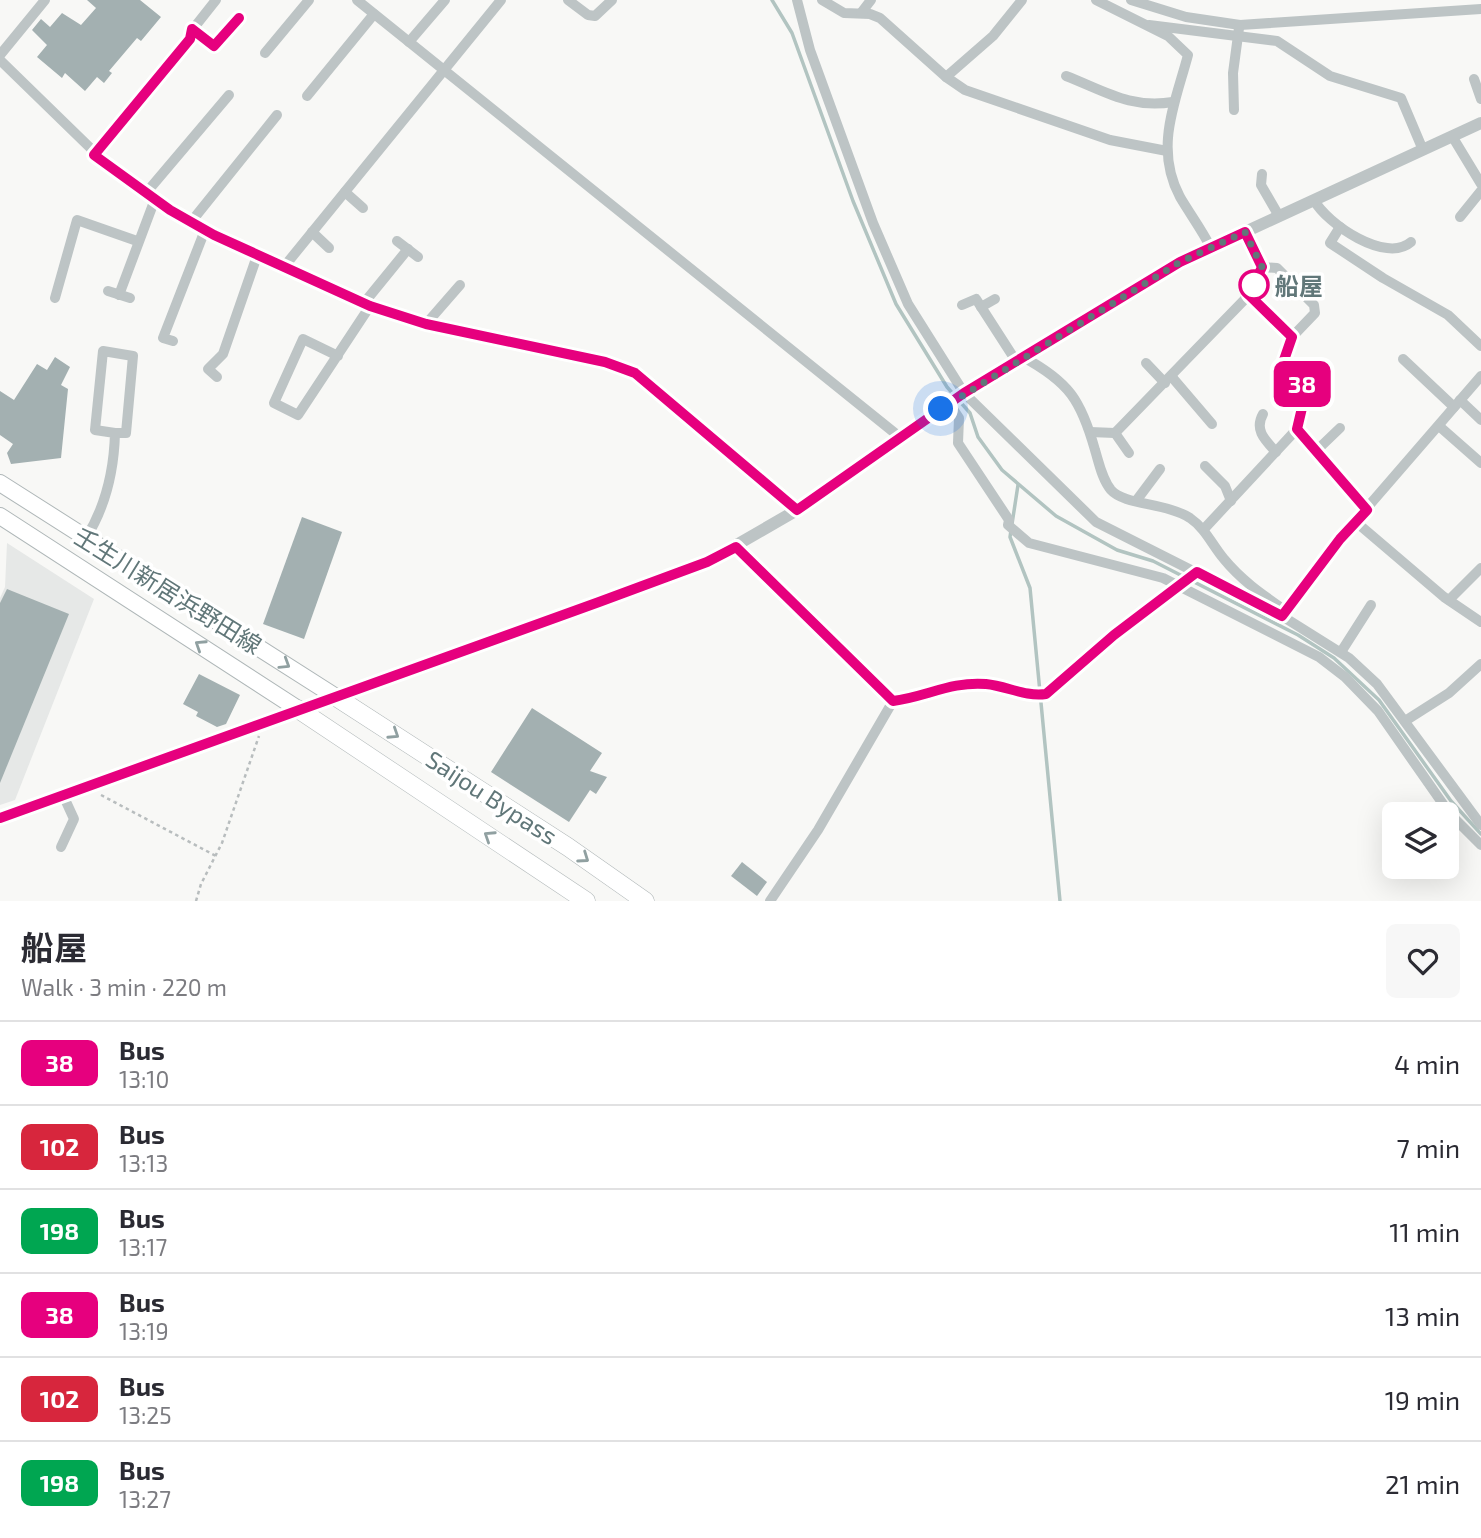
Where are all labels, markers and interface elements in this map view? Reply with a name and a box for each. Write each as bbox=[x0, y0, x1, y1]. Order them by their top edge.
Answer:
marker: 船屋 bbox=[1239, 270, 1269, 300]
place label: 船屋 bbox=[1275, 271, 1323, 300]
line badge: 38 bbox=[1270, 361, 1334, 407]
text: 38 bbox=[1288, 369, 1316, 398]
your location bbox=[923, 391, 958, 426]
street label: 壬生川新居浜野田線 bbox=[69, 520, 267, 660]
one-way arrow bbox=[195, 640, 208, 653]
one-way arrow bbox=[277, 656, 290, 669]
one-way arrow bbox=[386, 725, 399, 738]
street label: Saijou Bypass bbox=[421, 744, 563, 850]
map controls bbox=[1382, 802, 1459, 879]
button: layers bbox=[1382, 802, 1459, 879]
one-way arrow bbox=[483, 831, 496, 844]
one-way arrow bbox=[576, 850, 589, 862]
button: heart bbox=[1386, 924, 1460, 998]
text: 船屋 bbox=[21, 927, 87, 967]
text: Walk · 3 min · 220 m bbox=[21, 973, 227, 1001]
text: Bus bbox=[119, 1034, 165, 1065]
text: 38 bbox=[45, 1048, 74, 1077]
text: 4 min bbox=[1394, 1048, 1460, 1079]
text: 13:10 bbox=[119, 1065, 169, 1093]
text: Bus bbox=[119, 1118, 165, 1149]
text: 102 bbox=[40, 1132, 79, 1161]
text: 7 min bbox=[1397, 1132, 1460, 1163]
text: 13:13 bbox=[119, 1149, 168, 1177]
text: Bus bbox=[119, 1202, 165, 1233]
text: 198 bbox=[40, 1216, 79, 1245]
text: 11 min bbox=[1389, 1216, 1460, 1247]
text: 13:17 bbox=[119, 1233, 167, 1261]
text: Bus bbox=[119, 1286, 165, 1317]
text: 38 bbox=[45, 1300, 74, 1329]
text: 13 min bbox=[1385, 1300, 1460, 1331]
text: 13:19 bbox=[119, 1317, 169, 1345]
text: Bus bbox=[119, 1370, 165, 1401]
text: 102 bbox=[40, 1384, 79, 1413]
text: 19 min bbox=[1385, 1384, 1460, 1415]
text: 13:25 bbox=[119, 1401, 172, 1429]
text: Bus bbox=[119, 1454, 165, 1485]
text: 198 bbox=[40, 1468, 79, 1497]
text: 21 min bbox=[1385, 1468, 1460, 1499]
text: 13:27 bbox=[119, 1485, 171, 1513]

